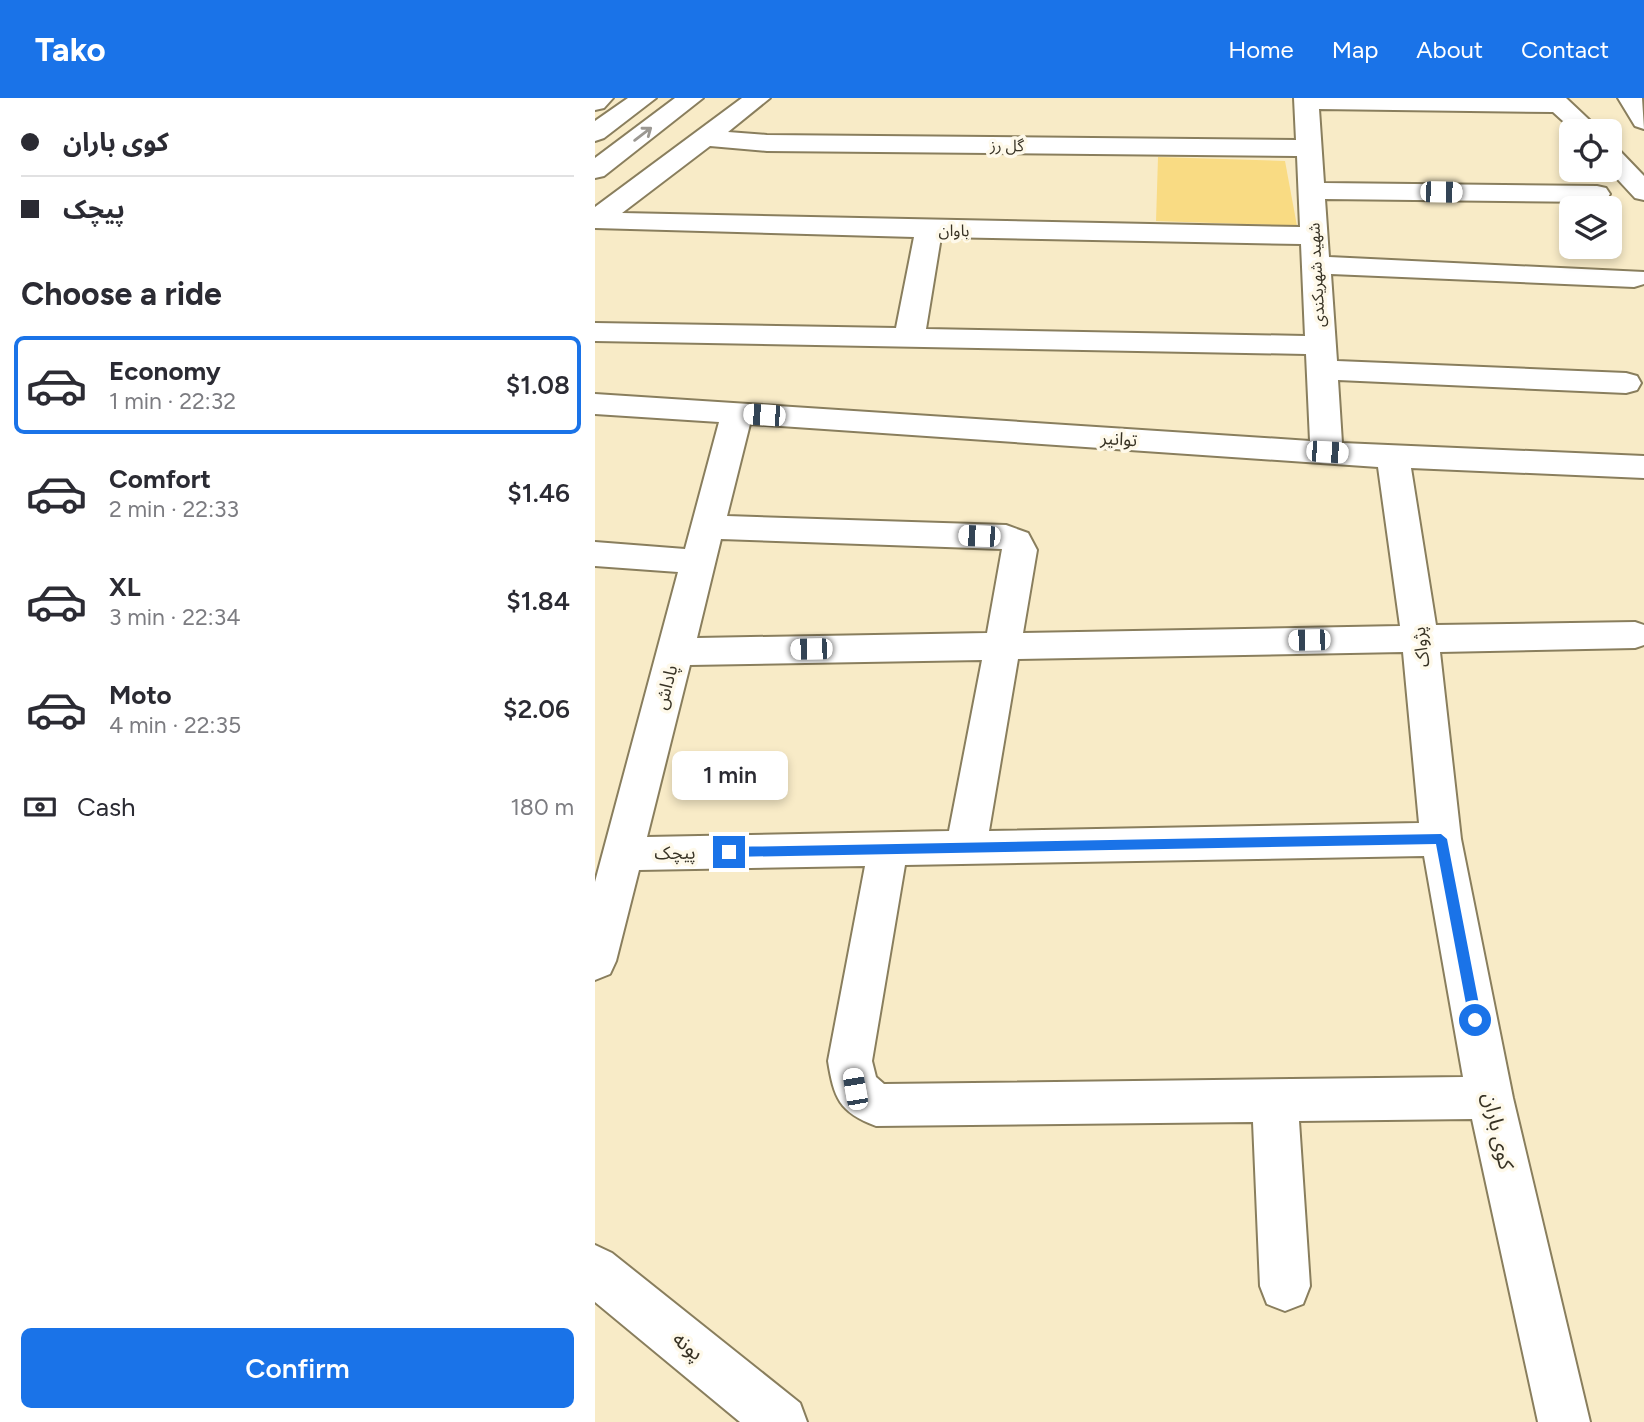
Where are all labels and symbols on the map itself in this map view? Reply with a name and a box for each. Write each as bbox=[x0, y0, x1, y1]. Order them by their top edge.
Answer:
one-way arrow bbox=[633, 126, 652, 141]
street label: گل رز bbox=[989, 136, 1025, 155]
car bbox=[1420, 181, 1463, 203]
street label: باوان bbox=[938, 221, 970, 240]
street label: شهید شهریکندی bbox=[1304, 222, 1329, 328]
car bbox=[743, 403, 786, 427]
street label: توانیر bbox=[1099, 427, 1138, 451]
car bbox=[1306, 440, 1349, 464]
car bbox=[958, 525, 1001, 547]
street label: پژواک bbox=[1408, 625, 1435, 669]
car bbox=[1288, 629, 1331, 651]
car bbox=[790, 638, 833, 660]
street label: پاداش bbox=[650, 662, 683, 712]
callout: 1 min bbox=[671, 750, 787, 800]
route end bbox=[713, 836, 745, 868]
street label: پیچک bbox=[654, 842, 696, 865]
route start bbox=[1459, 1004, 1491, 1036]
car bbox=[842, 1066, 869, 1112]
street label: کوی باران bbox=[1478, 1090, 1520, 1172]
street label: پونه bbox=[667, 1326, 709, 1366]

